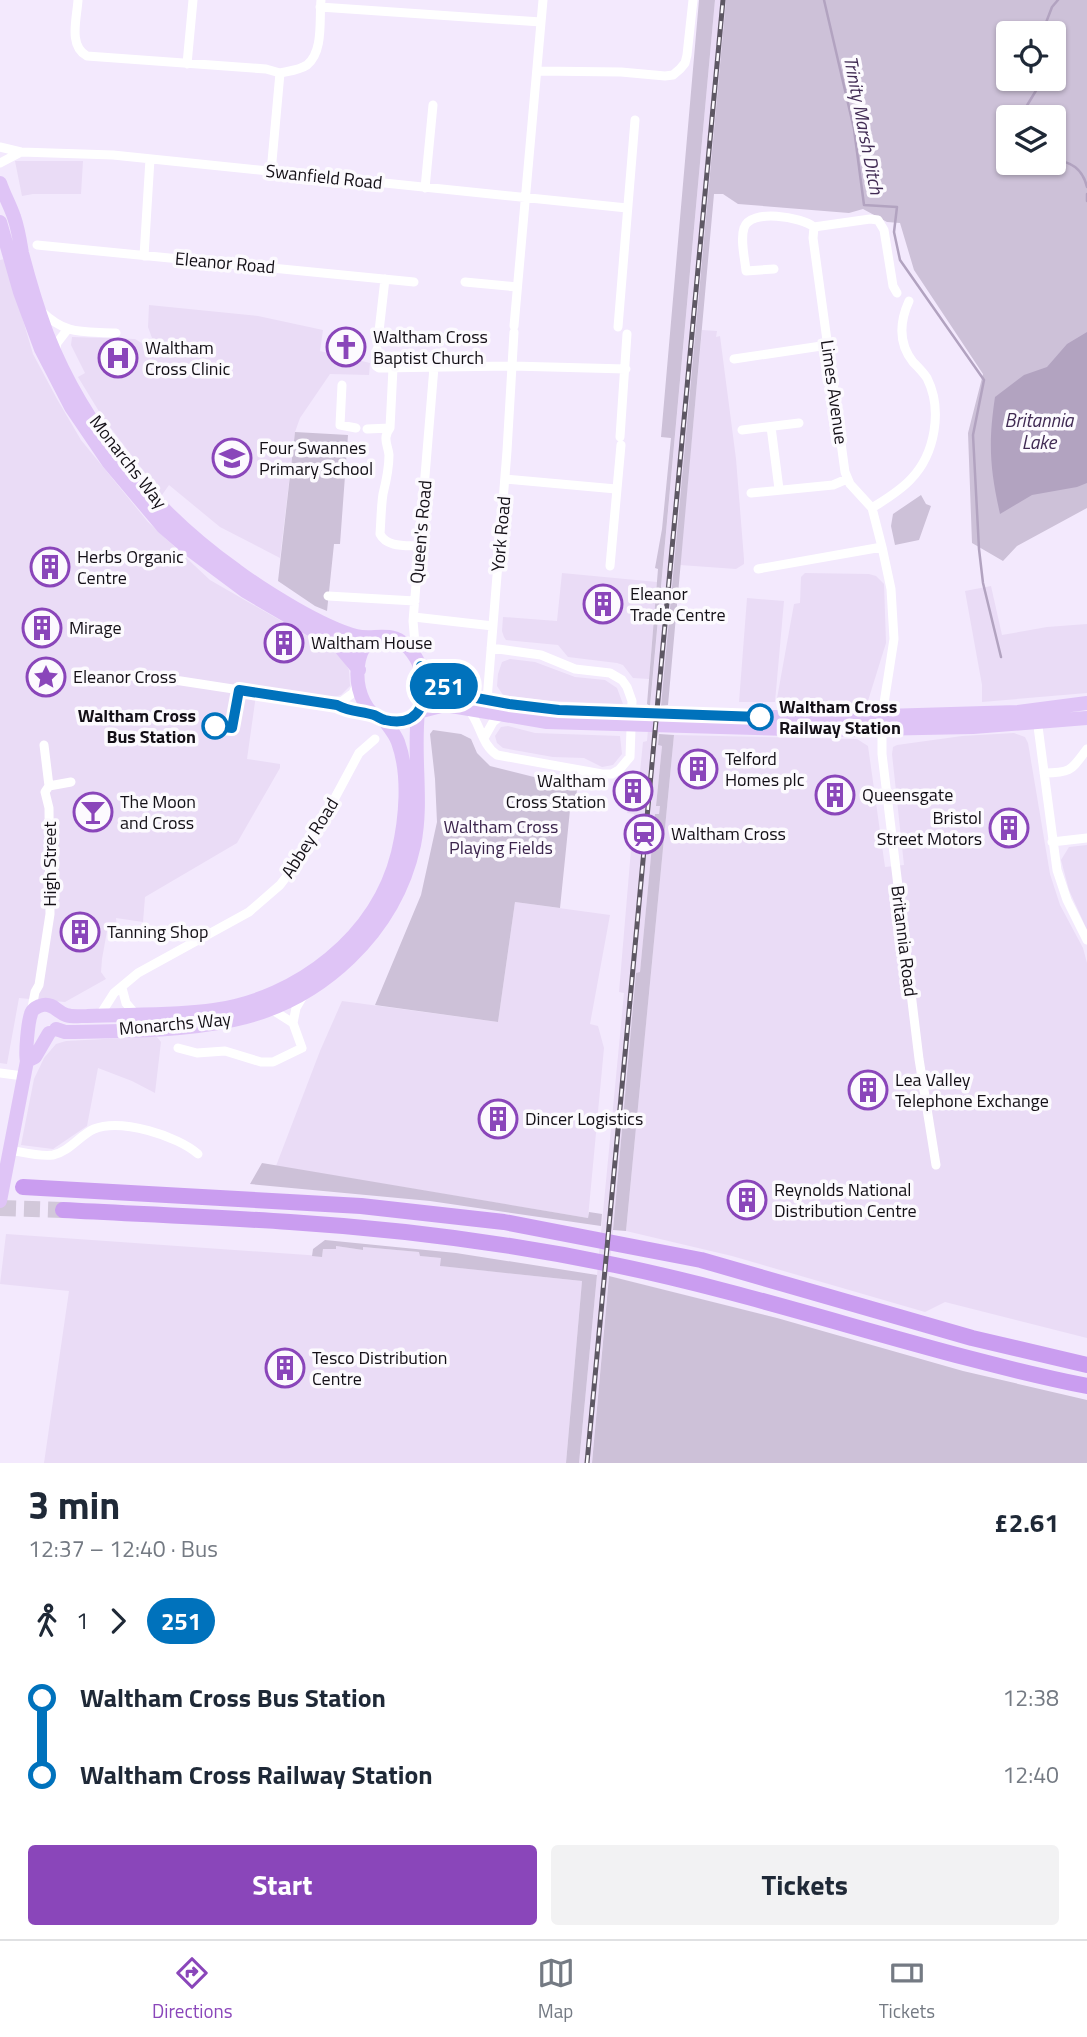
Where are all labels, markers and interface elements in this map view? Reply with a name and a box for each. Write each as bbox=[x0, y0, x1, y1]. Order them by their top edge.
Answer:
map controls bbox=[996, 21, 1066, 175]
button: locate bbox=[996, 21, 1066, 91]
water label: Trinity Marsh Ditch bbox=[837, 53, 892, 197]
button: layers bbox=[996, 105, 1066, 175]
street label: Swanfield Road bbox=[264, 157, 384, 196]
street label: Eleanor Road bbox=[174, 245, 276, 280]
place label: Waltham Cross Baptist Church bbox=[373, 323, 488, 371]
church icon: Waltham Cross Baptist Church bbox=[325, 326, 367, 368]
place label: Waltham Cross Clinic bbox=[145, 334, 230, 382]
hospital icon: Waltham Cross Clinic bbox=[97, 337, 139, 379]
street label: Limes Avenue bbox=[814, 338, 855, 446]
water label: Britannia Lake bbox=[1005, 405, 1075, 456]
street label: Monarchs Way bbox=[83, 409, 174, 515]
place label: Four Swannes Primary School bbox=[259, 434, 373, 482]
school or university icon: Four Swannes Primary School bbox=[211, 437, 253, 479]
street label: Queen's Road bbox=[403, 479, 438, 585]
street label: York Road bbox=[484, 495, 517, 573]
place label: Herbs Organic Centre bbox=[77, 543, 184, 591]
building icon: Herbs Organic Centre bbox=[29, 546, 71, 588]
place label: Eleanor Trade Centre bbox=[630, 580, 726, 628]
building icon: Eleanor Trade Centre bbox=[582, 583, 624, 625]
building icon: Mirage bbox=[21, 607, 63, 649]
place label: Mirage bbox=[69, 614, 122, 641]
building icon: Waltham House bbox=[263, 622, 305, 664]
place label: Waltham House bbox=[311, 629, 432, 656]
place icon: Eleanor Cross bbox=[25, 656, 67, 698]
place label: Eleanor Cross bbox=[73, 663, 177, 690]
line badge: 251 bbox=[404, 663, 484, 709]
text: 251 bbox=[424, 668, 464, 704]
place label: Waltham Cross Railway Station bbox=[779, 693, 901, 741]
place label: Waltham Cross Bus Station bbox=[78, 702, 196, 750]
marker: Waltham Cross Railway Station bbox=[747, 704, 773, 730]
marker: Waltham Cross Bus Station bbox=[202, 713, 228, 739]
place label: Telford Homes plc bbox=[725, 745, 805, 793]
building icon: Telford Homes plc bbox=[677, 748, 719, 790]
place label: Waltham Cross Station bbox=[506, 767, 606, 815]
building icon: Waltham Cross Station bbox=[612, 770, 654, 812]
building icon: Queensgate bbox=[814, 774, 856, 816]
place label: Queensgate bbox=[862, 781, 953, 808]
place label: The Moon and Cross bbox=[120, 788, 196, 836]
bar icon: The Moon and Cross bbox=[72, 791, 114, 833]
street label: Abbey Road bbox=[274, 792, 345, 883]
place label: Bristol Street Motors bbox=[877, 804, 982, 852]
building icon: Bristol Street Motors bbox=[988, 807, 1030, 849]
park label: Waltham Cross Playing Fields bbox=[444, 813, 558, 861]
station icon: Waltham Cross bbox=[623, 813, 665, 855]
place label: Waltham Cross bbox=[671, 820, 786, 847]
street label: High Street bbox=[36, 821, 63, 907]
street label: Britannia Road bbox=[884, 884, 925, 998]
building icon: Tanning Shop bbox=[59, 911, 101, 953]
place label: Tanning Shop bbox=[107, 918, 208, 945]
street label: Monarchs Way bbox=[118, 1005, 232, 1042]
place label: Lea Valley Telephone Exchange bbox=[895, 1066, 1049, 1114]
building icon: Lea Valley Telephone Exchange bbox=[847, 1069, 889, 1111]
building icon: Dincer Logistics bbox=[477, 1098, 519, 1140]
place label: Dincer Logistics bbox=[525, 1105, 643, 1132]
place label: Reynolds National Distribution Centre bbox=[774, 1176, 917, 1224]
building icon: Reynolds National Distribution Centre bbox=[726, 1179, 768, 1221]
place label: Tesco Distribution Centre bbox=[312, 1344, 447, 1392]
building icon: Tesco Distribution Centre bbox=[264, 1347, 306, 1389]
text: 3 min bbox=[28, 1476, 120, 1534]
text: £2.61 bbox=[994, 1503, 1059, 1542]
text: 12:37 – 12:40 · Bus bbox=[28, 1531, 218, 1566]
icon: walk bbox=[28, 1602, 66, 1640]
icon: forward bbox=[99, 1602, 137, 1640]
text: 1 bbox=[76, 1603, 89, 1638]
text: 251 bbox=[161, 1603, 201, 1639]
text: Waltham Cross Bus Station bbox=[80, 1678, 386, 1717]
text: 12:38 bbox=[1002, 1680, 1059, 1715]
text: Waltham Cross Railway Station bbox=[80, 1755, 433, 1794]
text: 12:40 bbox=[1002, 1757, 1059, 1792]
button: Start bbox=[28, 1845, 537, 1925]
button: Tickets bbox=[551, 1845, 1059, 1925]
tab: Directions bbox=[152, 1954, 233, 2025]
tab: Map bbox=[537, 1954, 575, 2025]
tab: Tickets bbox=[879, 1954, 935, 2025]

